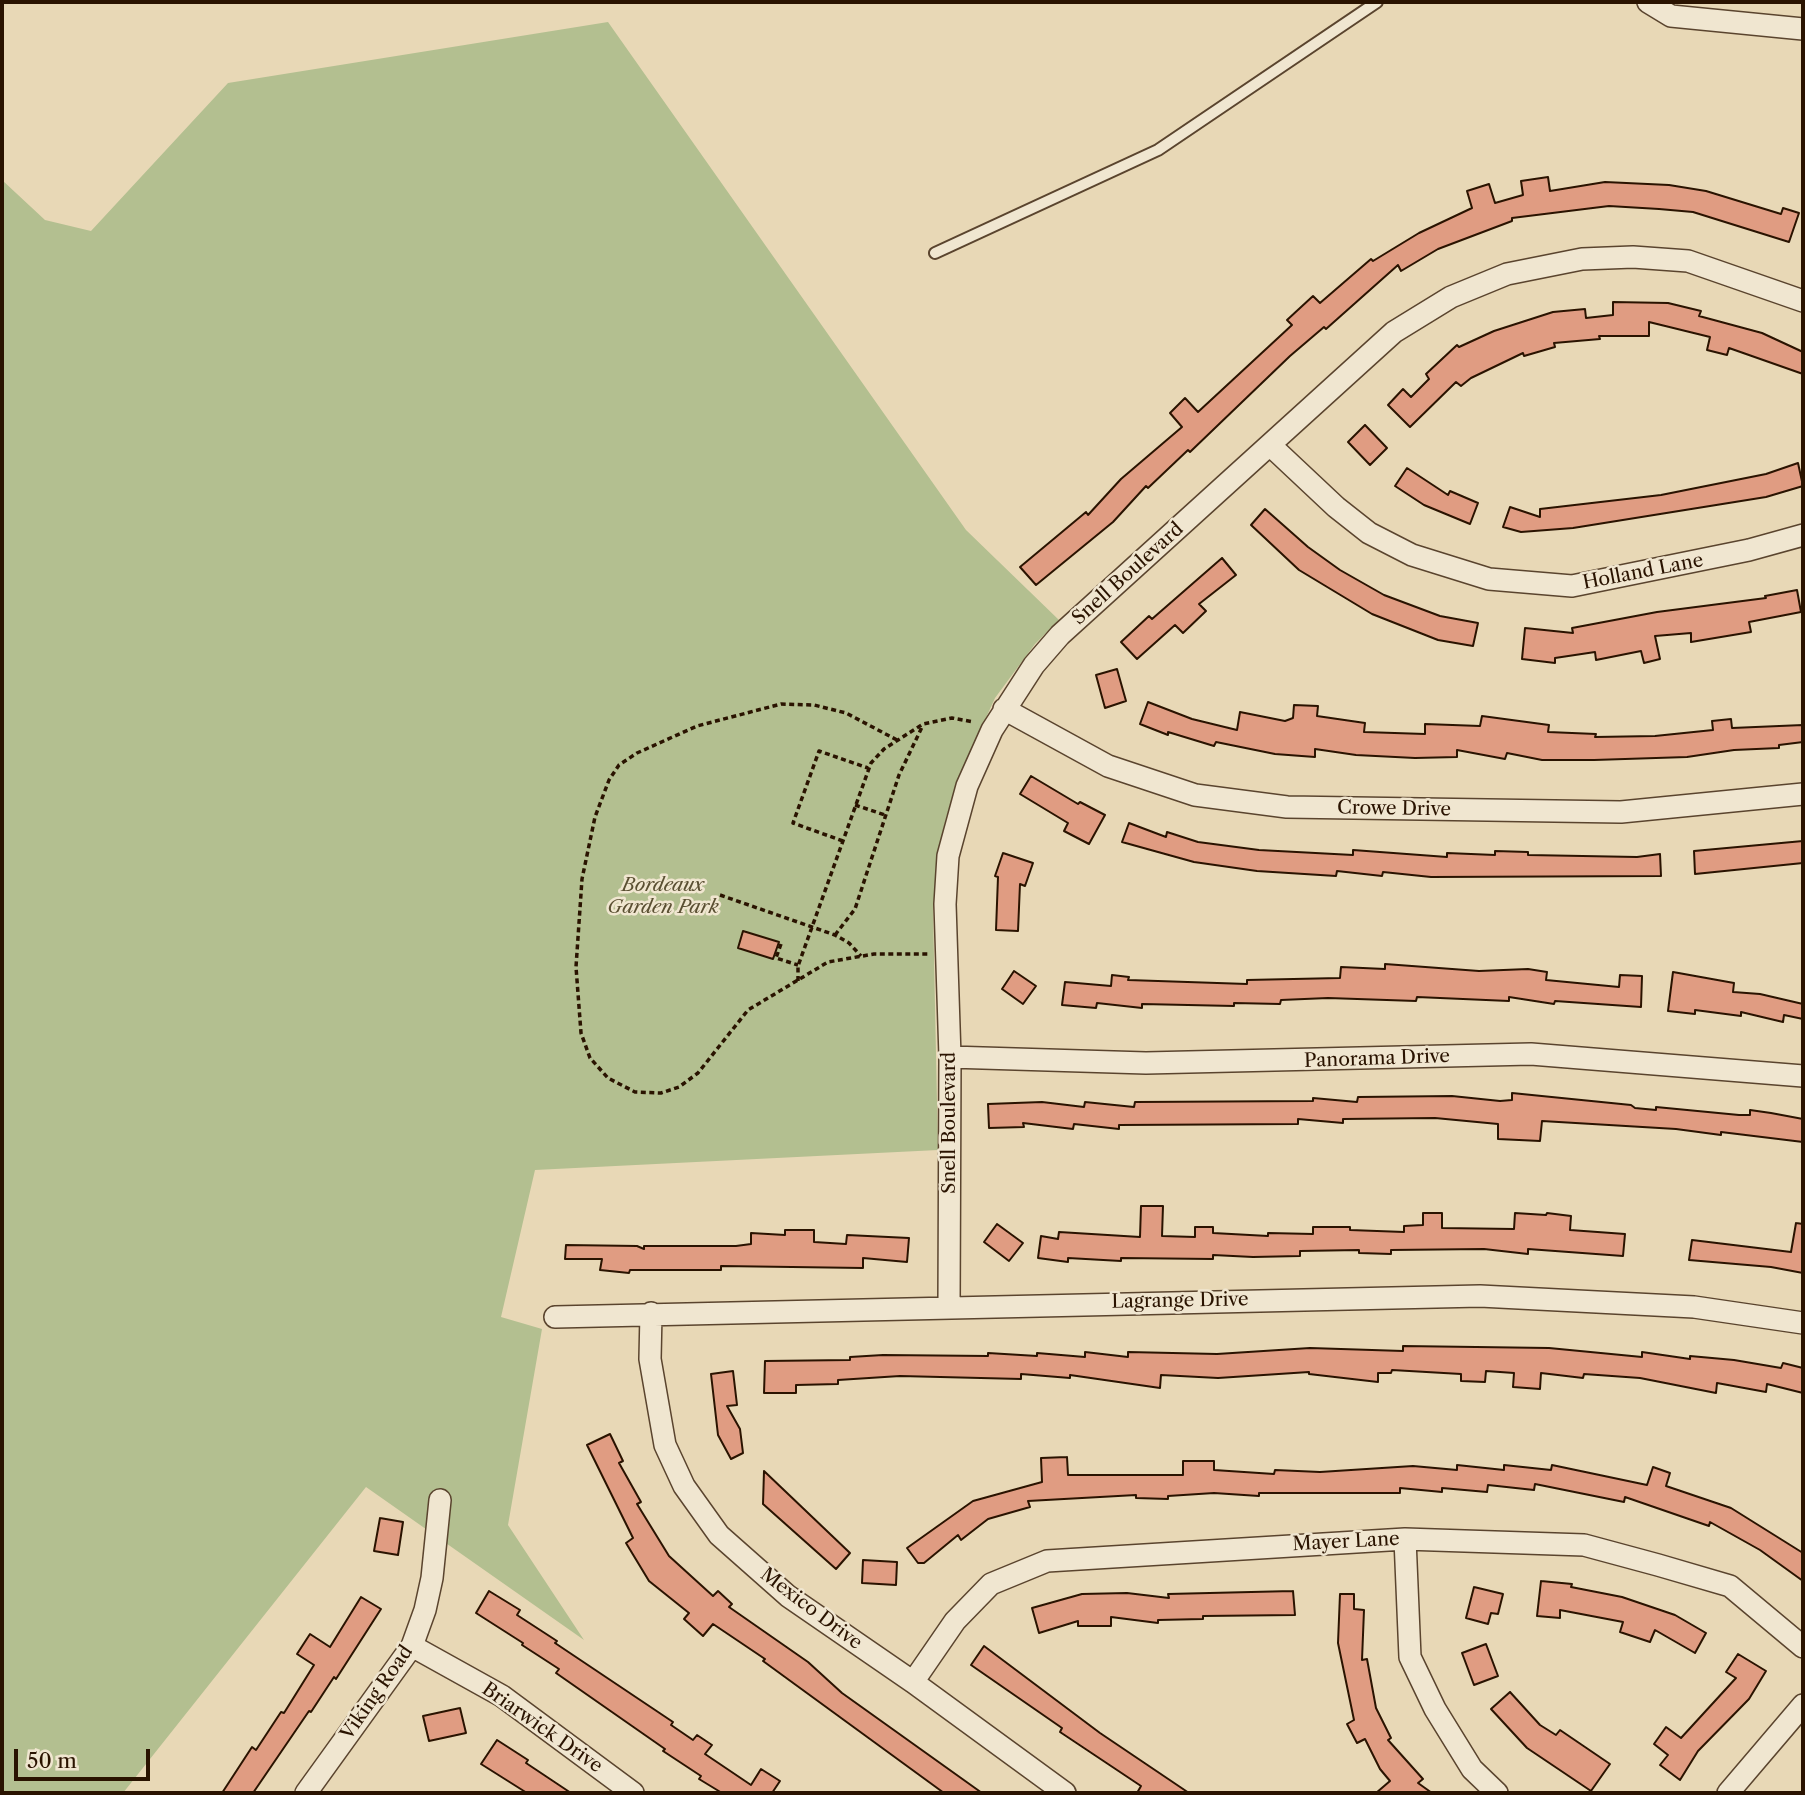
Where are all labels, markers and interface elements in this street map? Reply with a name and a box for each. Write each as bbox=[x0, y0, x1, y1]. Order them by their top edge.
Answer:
street label: Snell Boulevard bbox=[1068, 518, 1188, 630]
street label: Holland Lane bbox=[1581, 549, 1705, 595]
street label: Crowe Drive bbox=[1337, 797, 1451, 821]
park label: Bordeaux Garden Park bbox=[607, 875, 719, 919]
street label: Panorama Drive bbox=[1304, 1045, 1450, 1073]
street label: Snell Boulevard bbox=[939, 1052, 961, 1194]
street label: Lagrange Drive bbox=[1111, 1288, 1249, 1314]
street label: Mayer Lane bbox=[1292, 1528, 1400, 1556]
street label: Mexico Drive bbox=[756, 1563, 866, 1655]
street label: Viking Road bbox=[336, 1641, 418, 1745]
street label: Briarwick Drive bbox=[477, 1678, 607, 1778]
scale bar bbox=[18, 1736, 154, 1780]
text: 50 m bbox=[27, 1748, 77, 1773]

